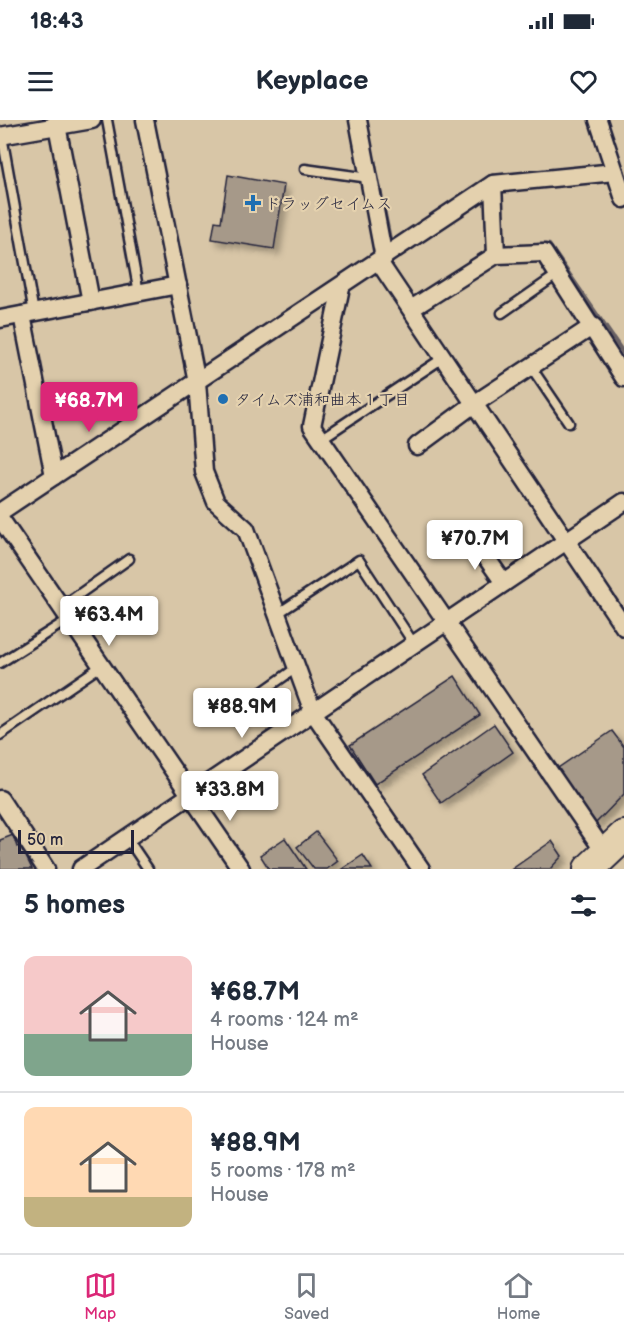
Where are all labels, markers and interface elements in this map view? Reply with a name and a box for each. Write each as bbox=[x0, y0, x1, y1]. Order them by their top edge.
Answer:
text: 18:43 bbox=[30, 8, 84, 35]
icon: menu bbox=[24, 65, 57, 98]
text: Keyplace bbox=[255, 65, 369, 97]
icon: heart bbox=[567, 65, 600, 98]
place label: ドラッグセイムス bbox=[265, 195, 392, 214]
marker: ドラッグセイムス bbox=[246, 196, 260, 210]
pin: ¥68.7M bbox=[40, 382, 138, 433]
text: ¥68.7M bbox=[54, 389, 124, 413]
place label: タイムズ浦和曲本１丁目 bbox=[235, 391, 410, 410]
marker: タイムズ浦和曲本１丁目 bbox=[216, 392, 230, 406]
pin: ¥70.7M bbox=[426, 520, 524, 571]
text: ¥70.7M bbox=[441, 527, 509, 551]
pin: ¥63.4M bbox=[60, 596, 158, 647]
text: ¥63.4M bbox=[74, 603, 144, 627]
pin: ¥88.9M bbox=[193, 688, 291, 739]
text: ¥88.9M bbox=[207, 695, 277, 719]
pin: ¥33.8M bbox=[181, 771, 279, 822]
text: ¥33.8M bbox=[195, 778, 265, 802]
scale bar bbox=[18, 827, 134, 854]
text: 50 m bbox=[27, 831, 63, 850]
icon: filters bbox=[567, 889, 600, 922]
text: 5 homes bbox=[24, 890, 125, 921]
text: ¥68.7M bbox=[210, 977, 300, 1008]
icon: home bbox=[72, 980, 144, 1052]
text: 4 rooms · 124 m² bbox=[210, 1008, 359, 1032]
text: House bbox=[210, 1032, 269, 1056]
text: ¥88.9M bbox=[210, 1128, 301, 1159]
icon: home bbox=[72, 1131, 144, 1203]
text: 5 rooms · 178 m² bbox=[210, 1159, 356, 1183]
text: House bbox=[210, 1183, 269, 1207]
tab: Map bbox=[84, 1269, 117, 1324]
tab: Saved bbox=[284, 1269, 329, 1324]
tab: Home bbox=[497, 1269, 540, 1324]

